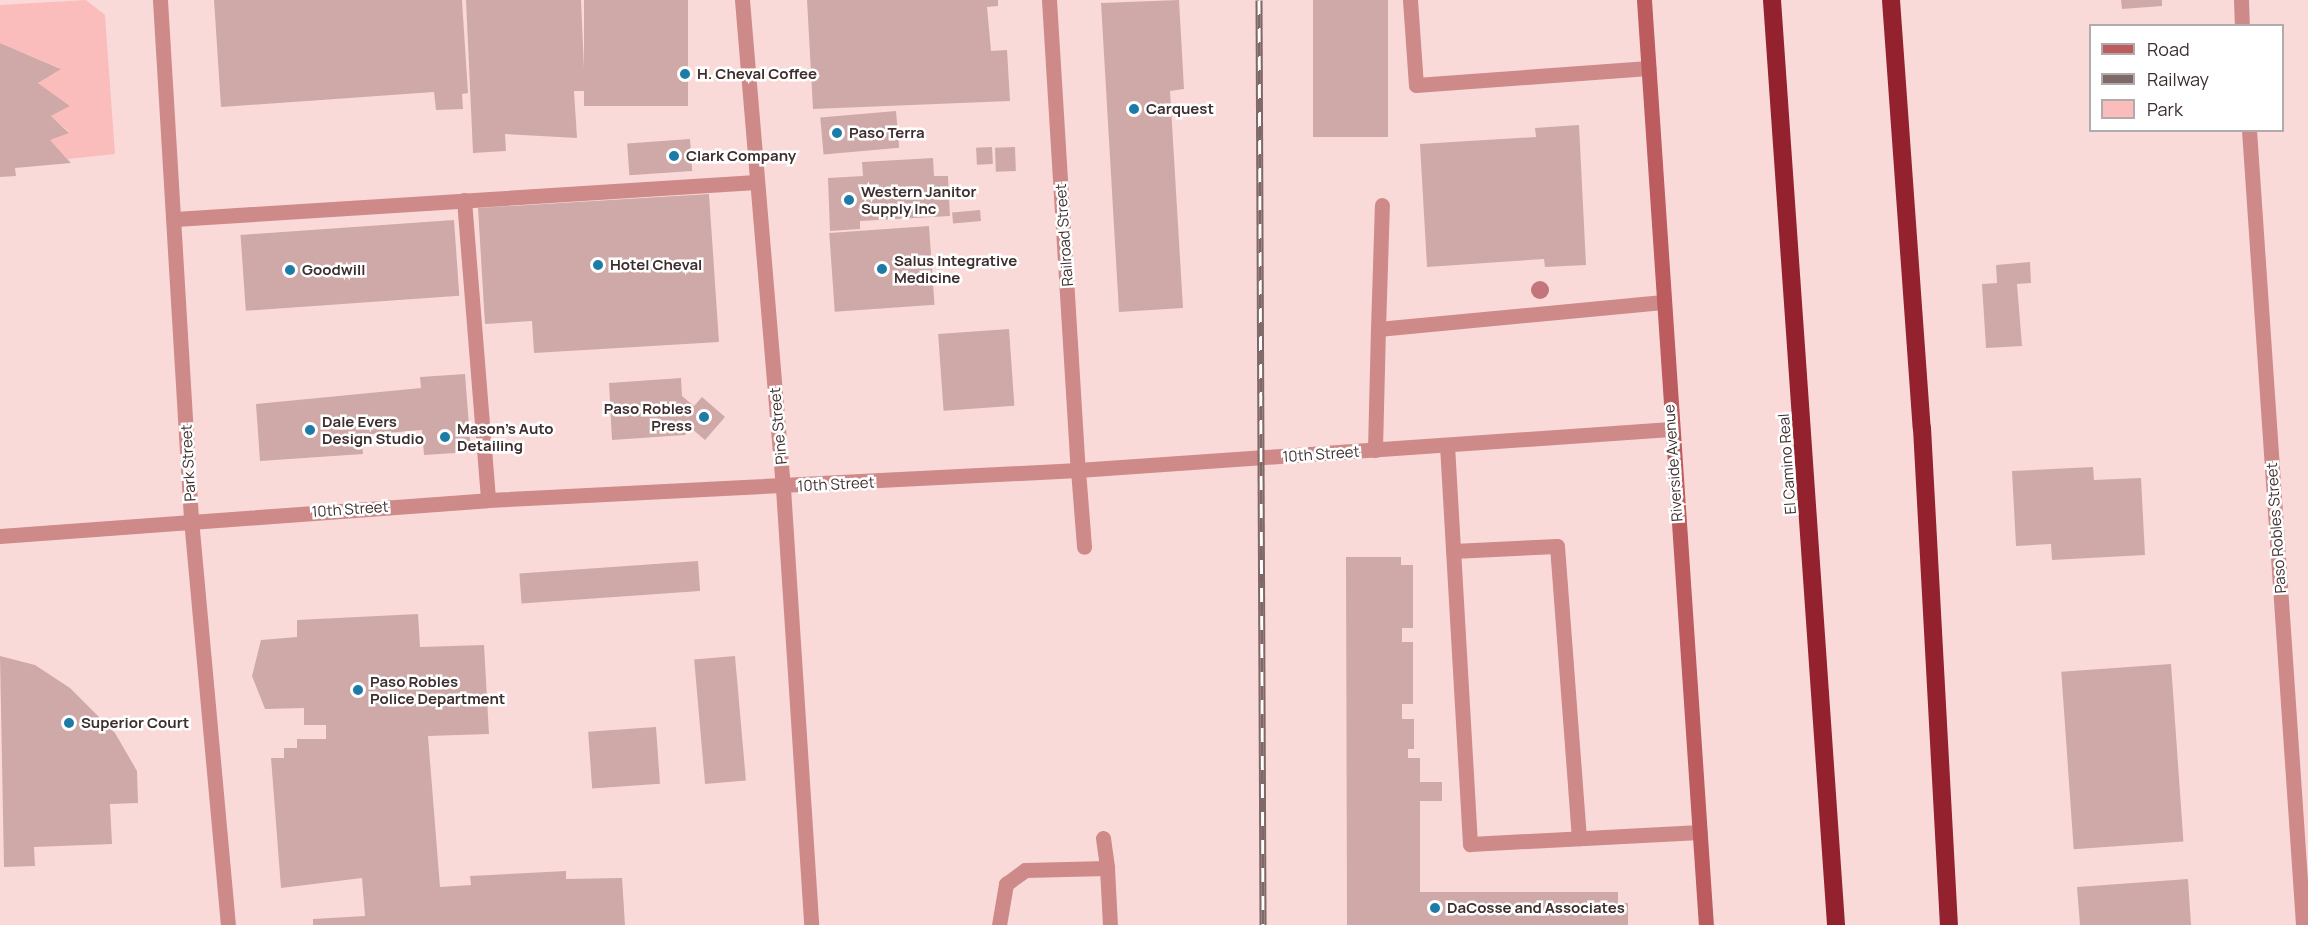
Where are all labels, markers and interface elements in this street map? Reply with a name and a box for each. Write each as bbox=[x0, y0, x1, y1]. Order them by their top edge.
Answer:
legend bbox=[2089, 24, 2284, 132]
text: Road bbox=[2147, 37, 2190, 61]
place label: H. Cheval Coffee bbox=[697, 65, 817, 83]
marker: H. Cheval Coffee bbox=[678, 67, 692, 81]
text: Railway bbox=[2147, 67, 2209, 91]
text: Park bbox=[2147, 97, 2183, 121]
place label: Carquest bbox=[1146, 100, 1214, 118]
marker: Carquest bbox=[1127, 102, 1141, 116]
place label: Paso Terra bbox=[849, 124, 925, 142]
marker: Paso Terra bbox=[830, 126, 844, 140]
place label: Clark Company bbox=[686, 147, 796, 165]
marker: Clark Company bbox=[667, 149, 681, 163]
place label: Western Janitor Supply Inc bbox=[861, 182, 976, 217]
street label: Railroad Street bbox=[1051, 183, 1077, 287]
marker: Western Janitor Supply Inc bbox=[842, 193, 856, 207]
place label: Salus Integrative Medicine bbox=[894, 251, 1017, 286]
place label: Hotel Cheval bbox=[610, 256, 702, 274]
marker: Hotel Cheval bbox=[591, 258, 605, 272]
place label: Goodwill bbox=[302, 261, 365, 279]
marker: Salus Integrative Medicine bbox=[875, 262, 889, 276]
marker: Goodwill bbox=[283, 263, 297, 277]
street label: Pine Street bbox=[766, 387, 790, 465]
place label: Paso Robles Press bbox=[604, 399, 692, 434]
street label: Riverside Avenue bbox=[1660, 404, 1686, 522]
marker: Paso Robles Press bbox=[697, 410, 711, 424]
place label: Dale Evers Design Studio bbox=[322, 412, 424, 447]
street label: El Camino Real bbox=[1774, 413, 1800, 515]
place label: Mason's Auto Detailing bbox=[457, 419, 553, 454]
marker: Dale Evers Design Studio bbox=[303, 423, 317, 437]
street label: Park Street bbox=[177, 424, 199, 502]
marker: Mason's Auto Detailing bbox=[438, 430, 452, 444]
street label: 10th Street bbox=[1282, 442, 1360, 466]
street label: Paso Robles Street bbox=[2262, 462, 2290, 594]
street label: 10th Street bbox=[797, 473, 875, 495]
street label: 10th Street bbox=[311, 497, 389, 521]
place label: Paso Robles Police Department bbox=[370, 672, 505, 707]
marker: Paso Robles Police Department bbox=[351, 683, 365, 697]
place label: Superior Court bbox=[81, 714, 189, 732]
marker: Superior Court bbox=[62, 716, 76, 730]
place label: DaCosse and Associates bbox=[1447, 899, 1625, 917]
marker: DaCosse and Associates bbox=[1428, 901, 1442, 915]

